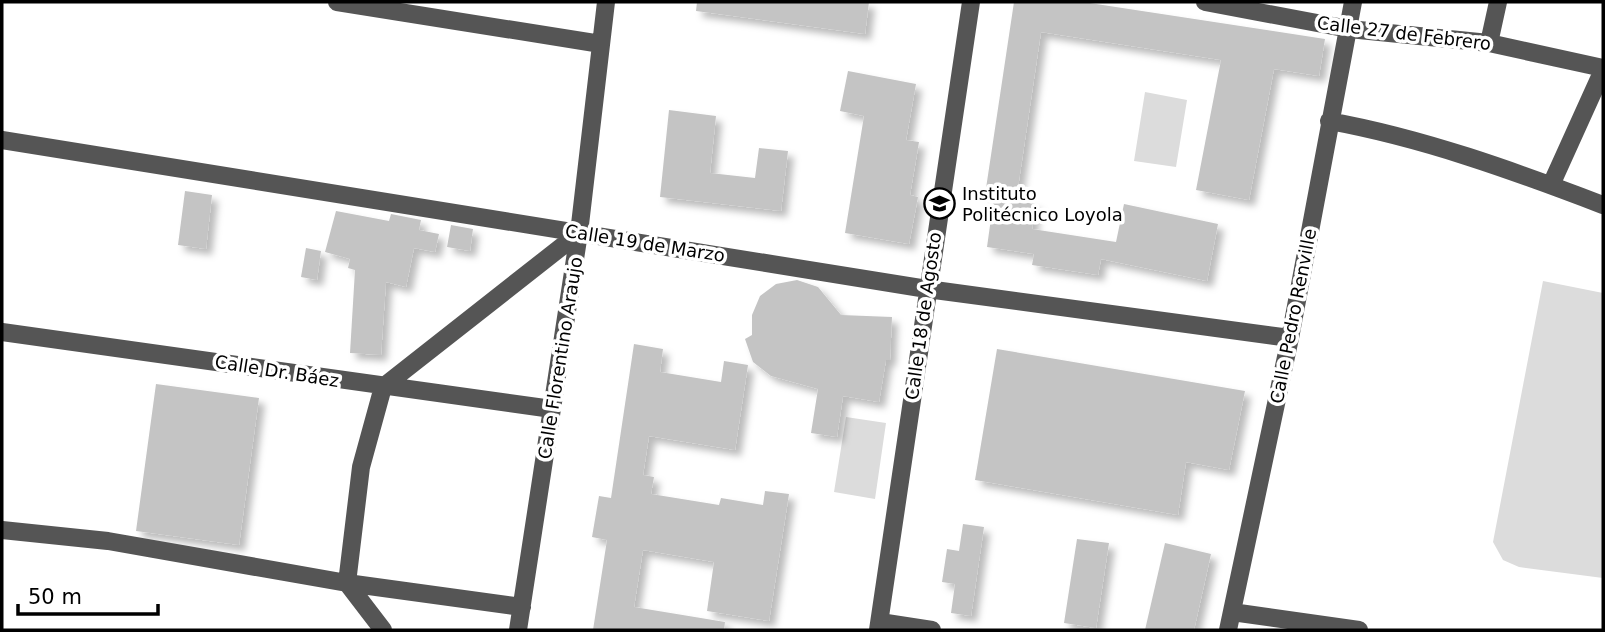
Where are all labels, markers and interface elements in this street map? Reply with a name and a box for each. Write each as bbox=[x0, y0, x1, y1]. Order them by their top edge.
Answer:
street label: Calle 27 de Febrero bbox=[1316, 12, 1492, 54]
place label: Instituto Politécnico Loyola bbox=[962, 183, 1123, 225]
school or university icon: Instituto Politécnico Loyola bbox=[922, 186, 956, 220]
street label: Calle 19 de Marzo bbox=[564, 220, 726, 266]
street label: Calle Pedro Renville bbox=[1266, 227, 1320, 405]
street label: Calle 18 de Agosto bbox=[901, 231, 945, 401]
street label: Calle Florentino Araujo bbox=[534, 255, 586, 461]
street label: Calle Dr. Báez bbox=[213, 351, 341, 391]
scale bar bbox=[18, 572, 158, 616]
text: 50 m bbox=[28, 585, 82, 609]

